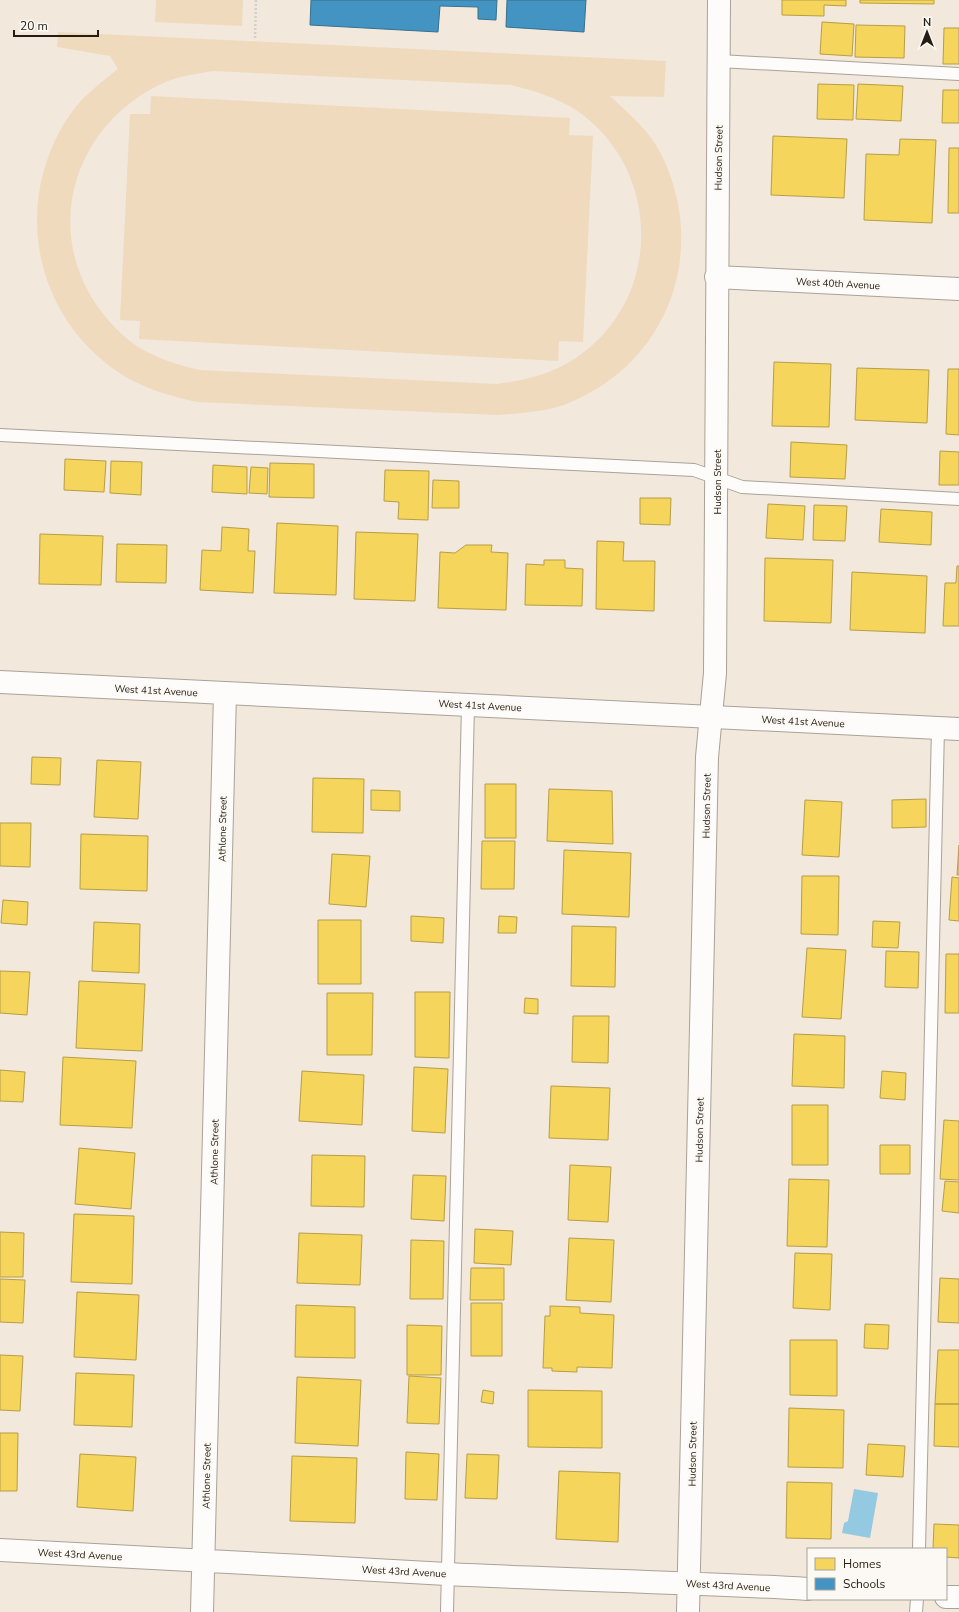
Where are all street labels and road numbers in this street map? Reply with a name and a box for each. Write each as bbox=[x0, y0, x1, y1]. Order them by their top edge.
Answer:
street label: Hudson Street bbox=[711, 125, 727, 191]
street label: West 40th Avenue bbox=[795, 275, 880, 293]
street label: Hudson Street bbox=[711, 449, 725, 514]
street label: West 41st Avenue bbox=[114, 682, 198, 700]
street label: West 41st Avenue bbox=[438, 697, 522, 715]
street label: West 41st Avenue bbox=[761, 713, 845, 731]
street label: Hudson Street bbox=[699, 773, 715, 839]
street label: Athlone Street bbox=[215, 796, 231, 862]
street label: Hudson Street bbox=[692, 1097, 708, 1163]
street label: Athlone Street bbox=[207, 1119, 223, 1185]
street label: Hudson Street bbox=[685, 1421, 701, 1487]
street label: Athlone Street bbox=[199, 1443, 215, 1509]
street label: West 43rd Avenue bbox=[37, 1546, 123, 1564]
street label: West 43rd Avenue bbox=[361, 1563, 447, 1581]
street label: West 43rd Avenue bbox=[685, 1577, 771, 1595]

